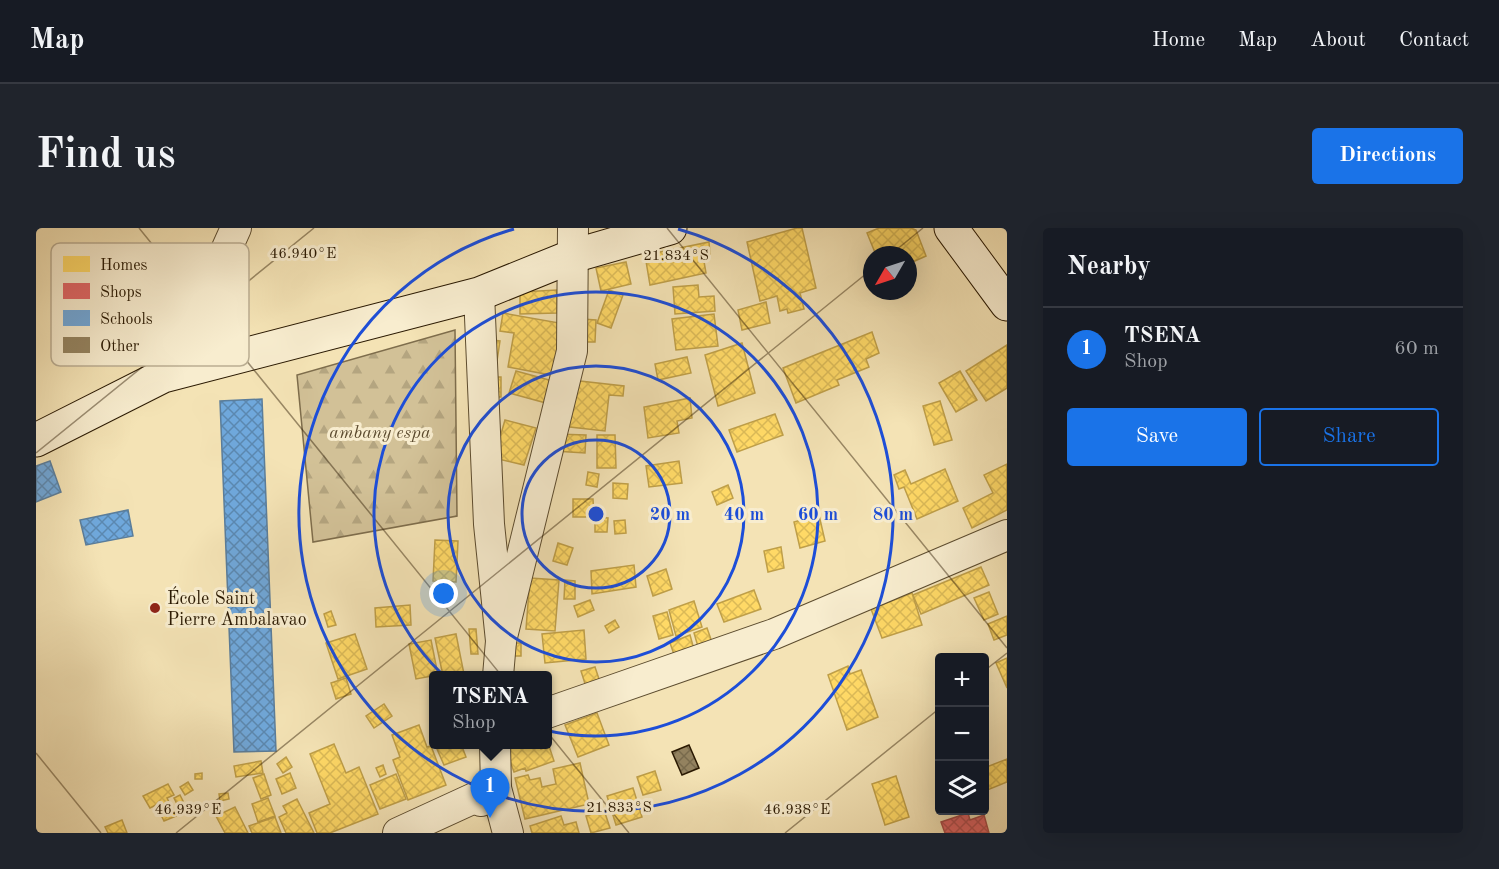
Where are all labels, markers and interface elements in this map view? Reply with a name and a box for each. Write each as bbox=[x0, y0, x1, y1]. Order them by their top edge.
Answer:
text: Map bbox=[30, 27, 84, 55]
text: Home bbox=[1152, 30, 1205, 51]
text: Map bbox=[1238, 30, 1277, 51]
text: About bbox=[1310, 30, 1366, 51]
text: Contact bbox=[1399, 30, 1469, 51]
button: Directions bbox=[1312, 128, 1463, 184]
text: Find us bbox=[36, 135, 175, 177]
legend bbox=[51, 243, 249, 366]
north arrow bbox=[863, 246, 917, 300]
text: 46.940°E bbox=[270, 247, 336, 262]
text: 21.834°S bbox=[643, 249, 709, 264]
text: Nearby bbox=[1067, 254, 1151, 280]
text: Homes bbox=[100, 258, 148, 274]
text: Shops bbox=[100, 285, 142, 301]
text: Schools bbox=[100, 312, 153, 328]
text: TSENA bbox=[1124, 325, 1201, 347]
text: Other bbox=[100, 339, 140, 355]
text: 1 bbox=[1081, 339, 1092, 359]
text: 60 m bbox=[1394, 339, 1439, 359]
text: Shop bbox=[1124, 352, 1168, 372]
button: Save bbox=[1067, 408, 1247, 466]
button: Share bbox=[1259, 408, 1439, 466]
park label: ambany espa bbox=[329, 424, 431, 442]
centre of rings bbox=[586, 504, 606, 524]
text: 20 m bbox=[650, 506, 690, 524]
text: 40 m bbox=[724, 506, 764, 524]
text: 60 m bbox=[798, 506, 838, 524]
text: 80 m bbox=[873, 506, 913, 524]
your location bbox=[429, 579, 458, 608]
place label: École Saint Pierre Ambalavao bbox=[167, 586, 307, 629]
marker: École Saint Pierre Ambalavao bbox=[148, 601, 162, 615]
map controls bbox=[935, 653, 989, 815]
button: + bbox=[935, 653, 989, 707]
popup bbox=[429, 671, 552, 749]
text: TSENA bbox=[452, 686, 529, 708]
button: − bbox=[935, 707, 989, 761]
text: Shop bbox=[452, 713, 496, 733]
button: layers bbox=[935, 761, 989, 815]
pin: 1 bbox=[470, 768, 510, 818]
text: 21.833°S bbox=[586, 801, 652, 816]
text: 46.939°E bbox=[155, 803, 221, 818]
text: 46.938°E bbox=[764, 803, 830, 818]

